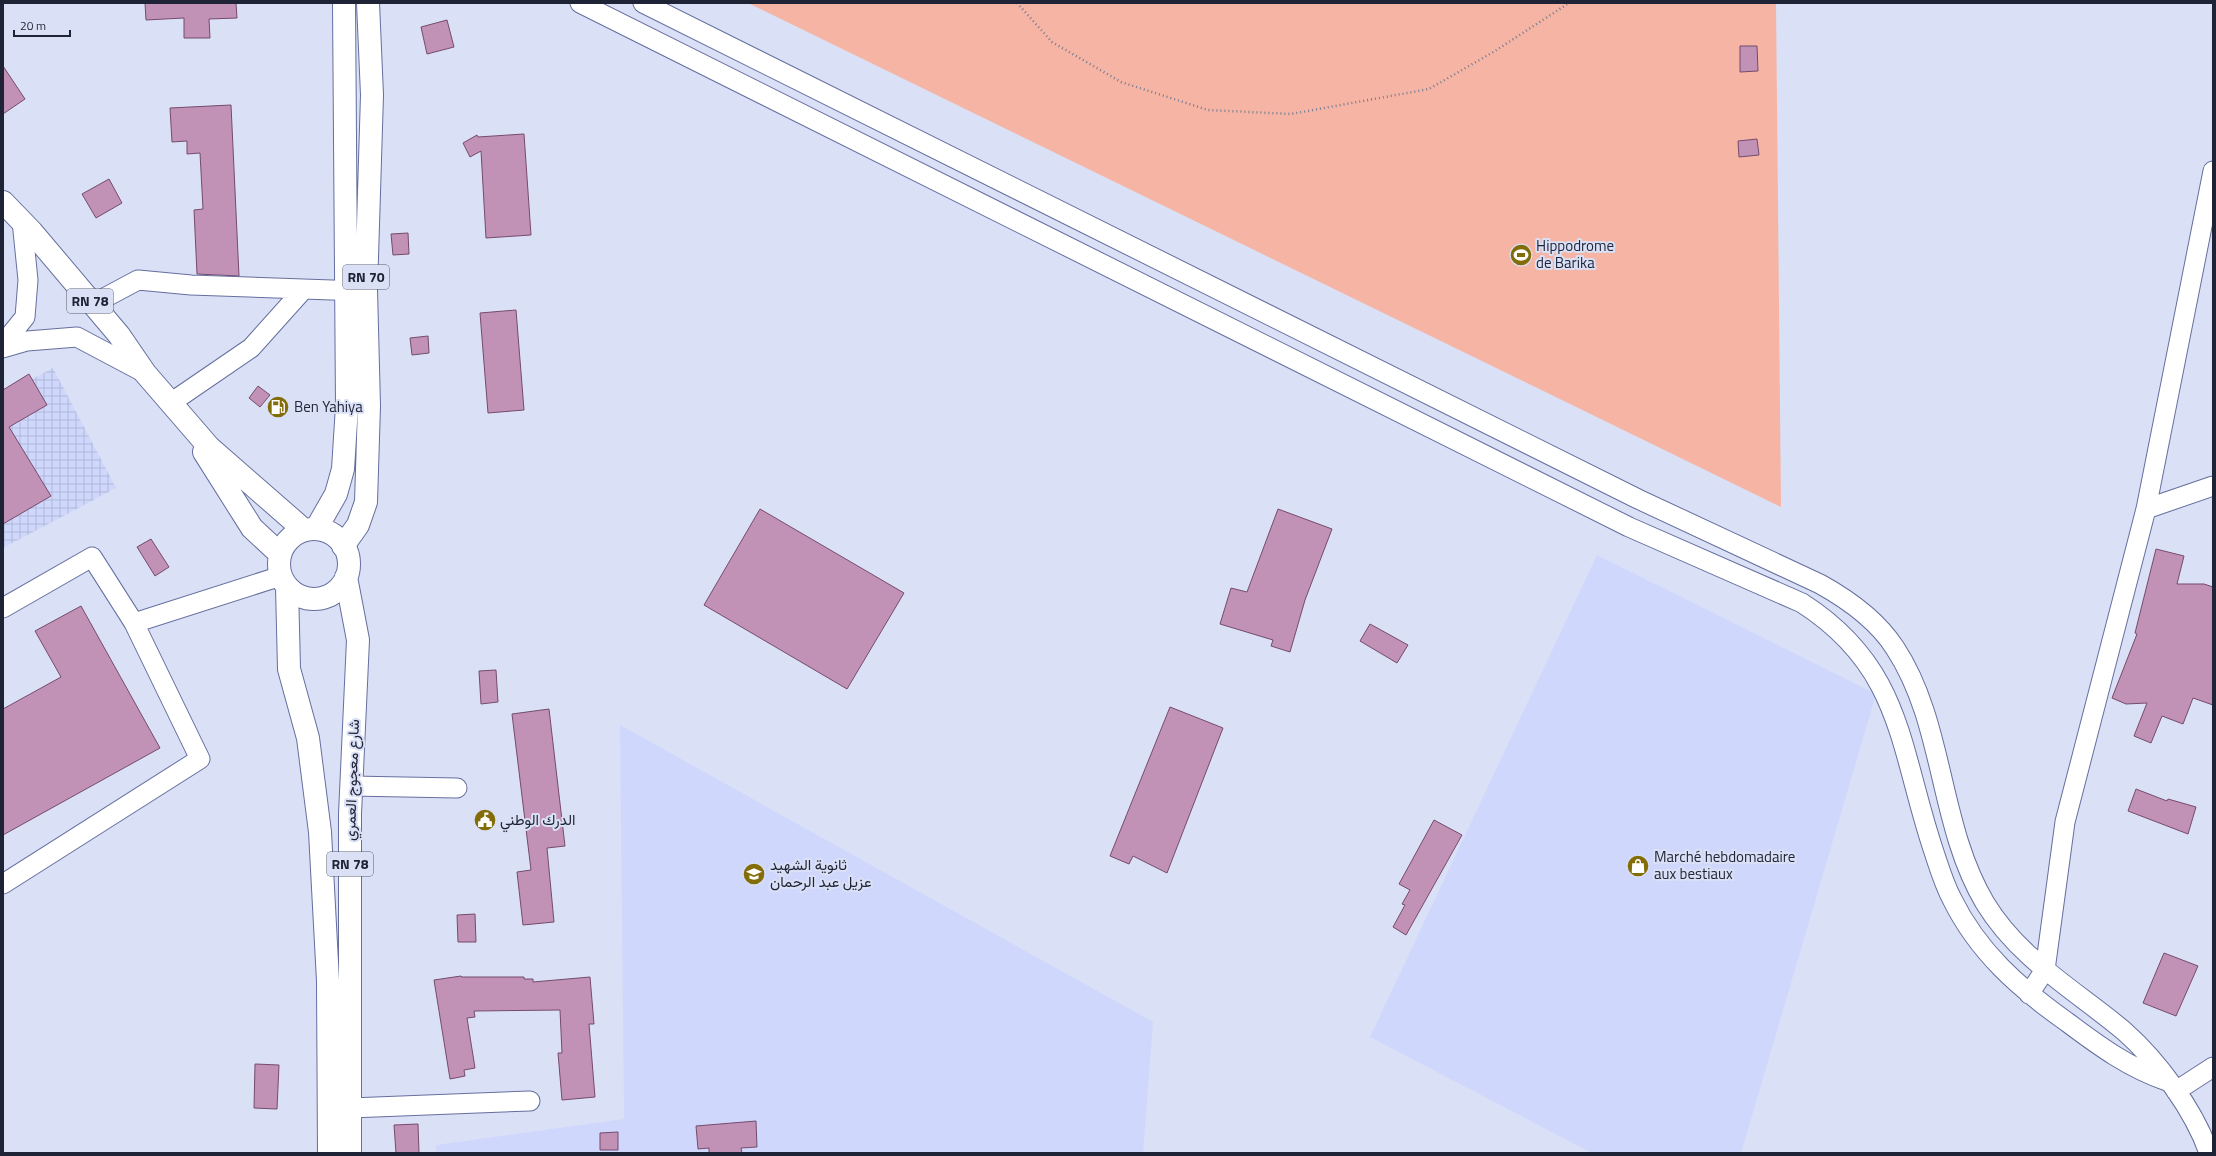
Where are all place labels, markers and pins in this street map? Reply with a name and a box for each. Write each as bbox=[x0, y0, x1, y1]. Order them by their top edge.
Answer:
place label: Hippodrome de Barika bbox=[1536, 234, 1614, 274]
sports icon: Hippodrome de Barika bbox=[1508, 242, 1534, 268]
fuel station icon: Ben Yahiya bbox=[265, 394, 291, 420]
place label: Ben Yahiya bbox=[294, 395, 363, 418]
public building icon: الدرك الوطني bbox=[472, 807, 498, 833]
place label: الدرك الوطني bbox=[500, 808, 575, 833]
place label: Marché hebdomadaire aux bestiaux bbox=[1654, 845, 1795, 885]
place label: ثانوية الشهيد عزيل عبد الرحمان bbox=[770, 853, 872, 893]
shop icon: Marché hebdomadaire aux bestiaux bbox=[1625, 853, 1651, 879]
school or university icon: ثانوية الشهيد عزيل عبد الرحمان bbox=[741, 861, 767, 887]

